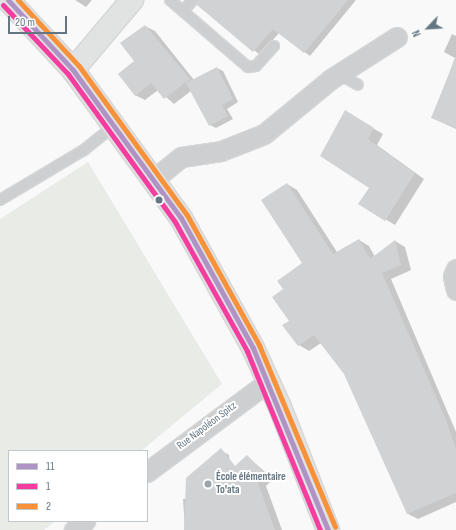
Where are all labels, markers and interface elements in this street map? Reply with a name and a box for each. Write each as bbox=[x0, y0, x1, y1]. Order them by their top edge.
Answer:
scale bar bbox=[10, 8, 69, 34]
north arrow bbox=[408, 8, 448, 48]
text: 20 m bbox=[15, 15, 35, 30]
text: N bbox=[410, 28, 424, 39]
unlabelled marker bbox=[154, 195, 164, 205]
street label: Rue Napoléon Spitz bbox=[175, 399, 239, 453]
legend bbox=[8, 450, 148, 522]
text: 11 bbox=[46, 459, 54, 474]
place label: École élémentaire To'ata bbox=[216, 471, 286, 497]
text: 1 bbox=[46, 479, 50, 494]
marker: École élémentaire To'ata bbox=[203, 479, 213, 489]
text: 2 bbox=[46, 499, 51, 514]

